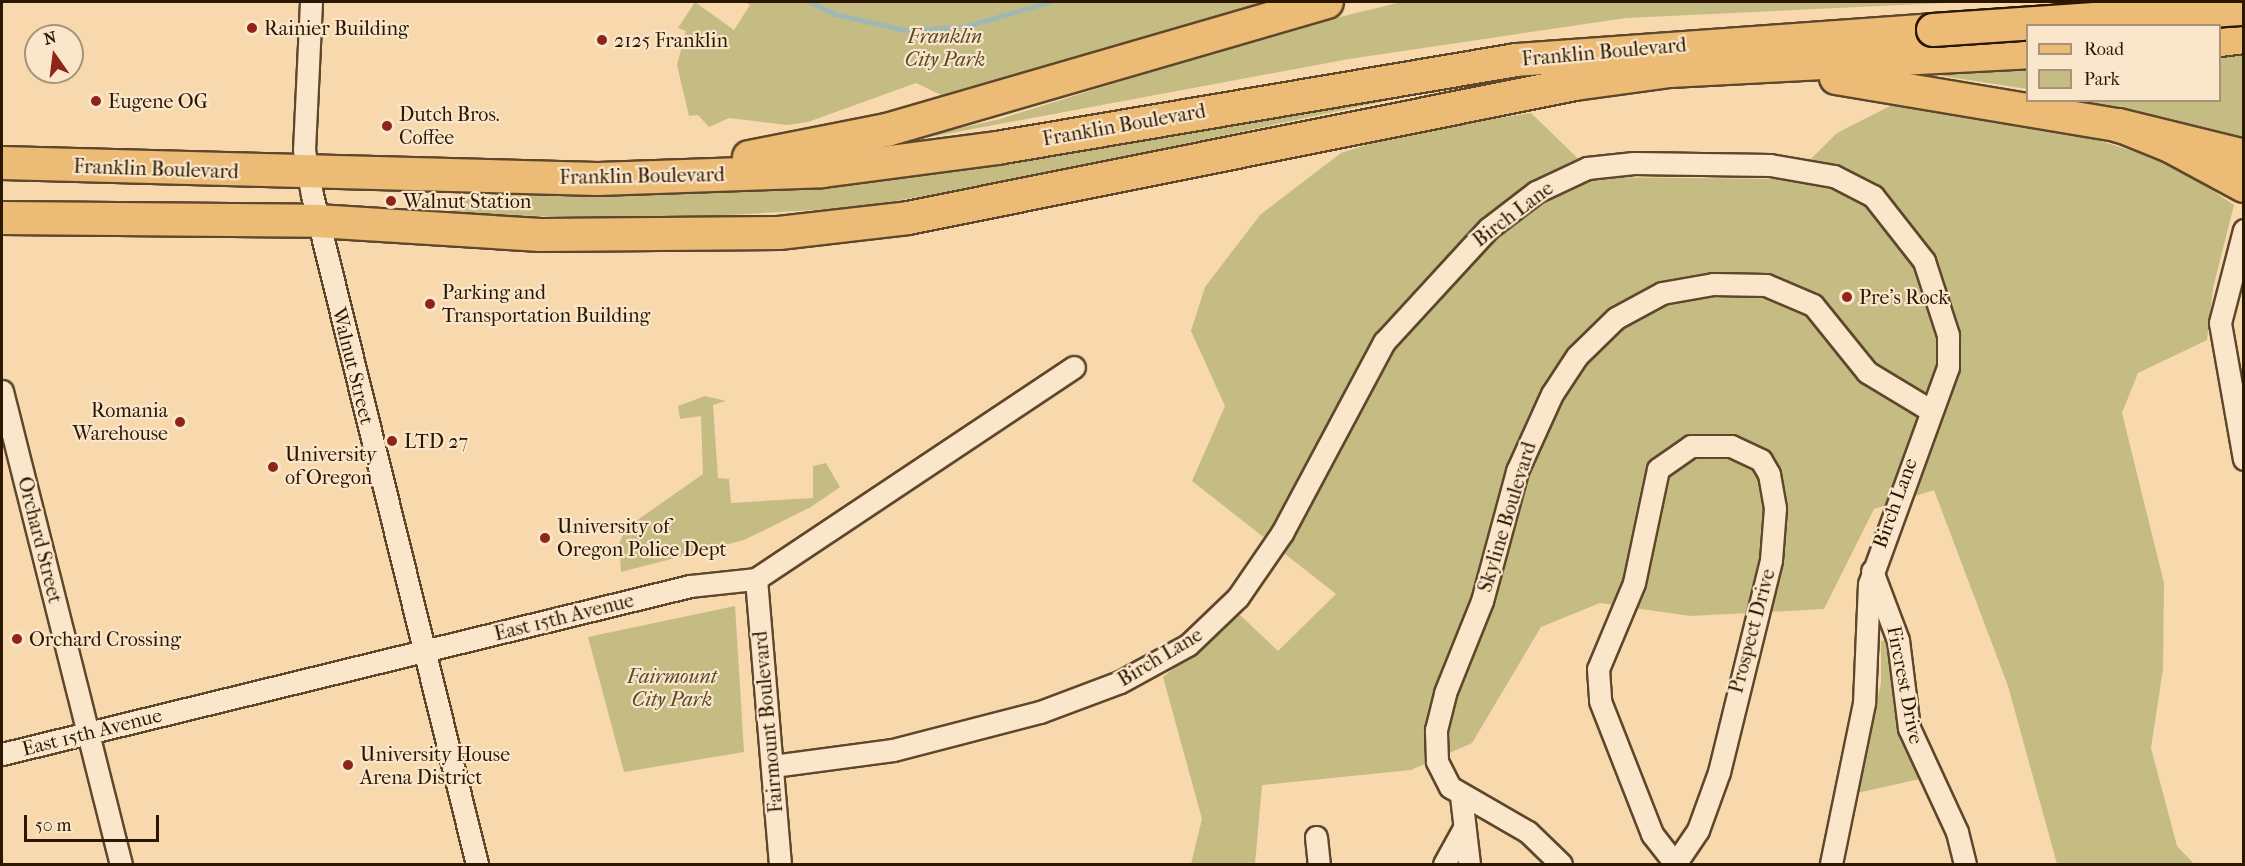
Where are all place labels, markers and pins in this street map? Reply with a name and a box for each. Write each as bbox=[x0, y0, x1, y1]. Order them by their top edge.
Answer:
place label: Rainier Building bbox=[264, 16, 409, 40]
marker: Rainier Building bbox=[245, 21, 259, 35]
place label: 2125 Franklin bbox=[614, 28, 728, 52]
marker: 2125 Franklin bbox=[595, 33, 609, 47]
place label: Eugene OG bbox=[108, 89, 208, 113]
marker: Eugene OG bbox=[89, 94, 103, 108]
place label: Dutch Bros. Coffee bbox=[399, 102, 500, 149]
marker: Dutch Bros. Coffee bbox=[380, 119, 394, 133]
place label: Walnut Station bbox=[403, 189, 531, 213]
marker: Walnut Station bbox=[384, 194, 398, 208]
place label: Parking and Transportation Building bbox=[442, 280, 650, 327]
place label: Pre's Rock bbox=[1859, 285, 1949, 309]
marker: Pre's Rock bbox=[1840, 290, 1854, 304]
marker: Parking and Transportation Building bbox=[423, 297, 437, 311]
place label: Romania Warehouse bbox=[73, 398, 168, 445]
marker: Romania Warehouse bbox=[173, 415, 187, 429]
place label: LTD 27 bbox=[404, 429, 468, 453]
marker: LTD 27 bbox=[385, 434, 399, 448]
place label: University of Oregon bbox=[285, 443, 377, 490]
marker: University of Oregon bbox=[266, 460, 280, 474]
place label: University of Oregon Police Dept bbox=[557, 514, 727, 561]
marker: University of Oregon Police Dept bbox=[538, 531, 552, 545]
place label: Orchard Crossing bbox=[29, 627, 181, 651]
marker: Orchard Crossing bbox=[10, 632, 24, 646]
place label: University House Arena District bbox=[360, 742, 510, 789]
marker: University House Arena District bbox=[341, 758, 355, 772]

